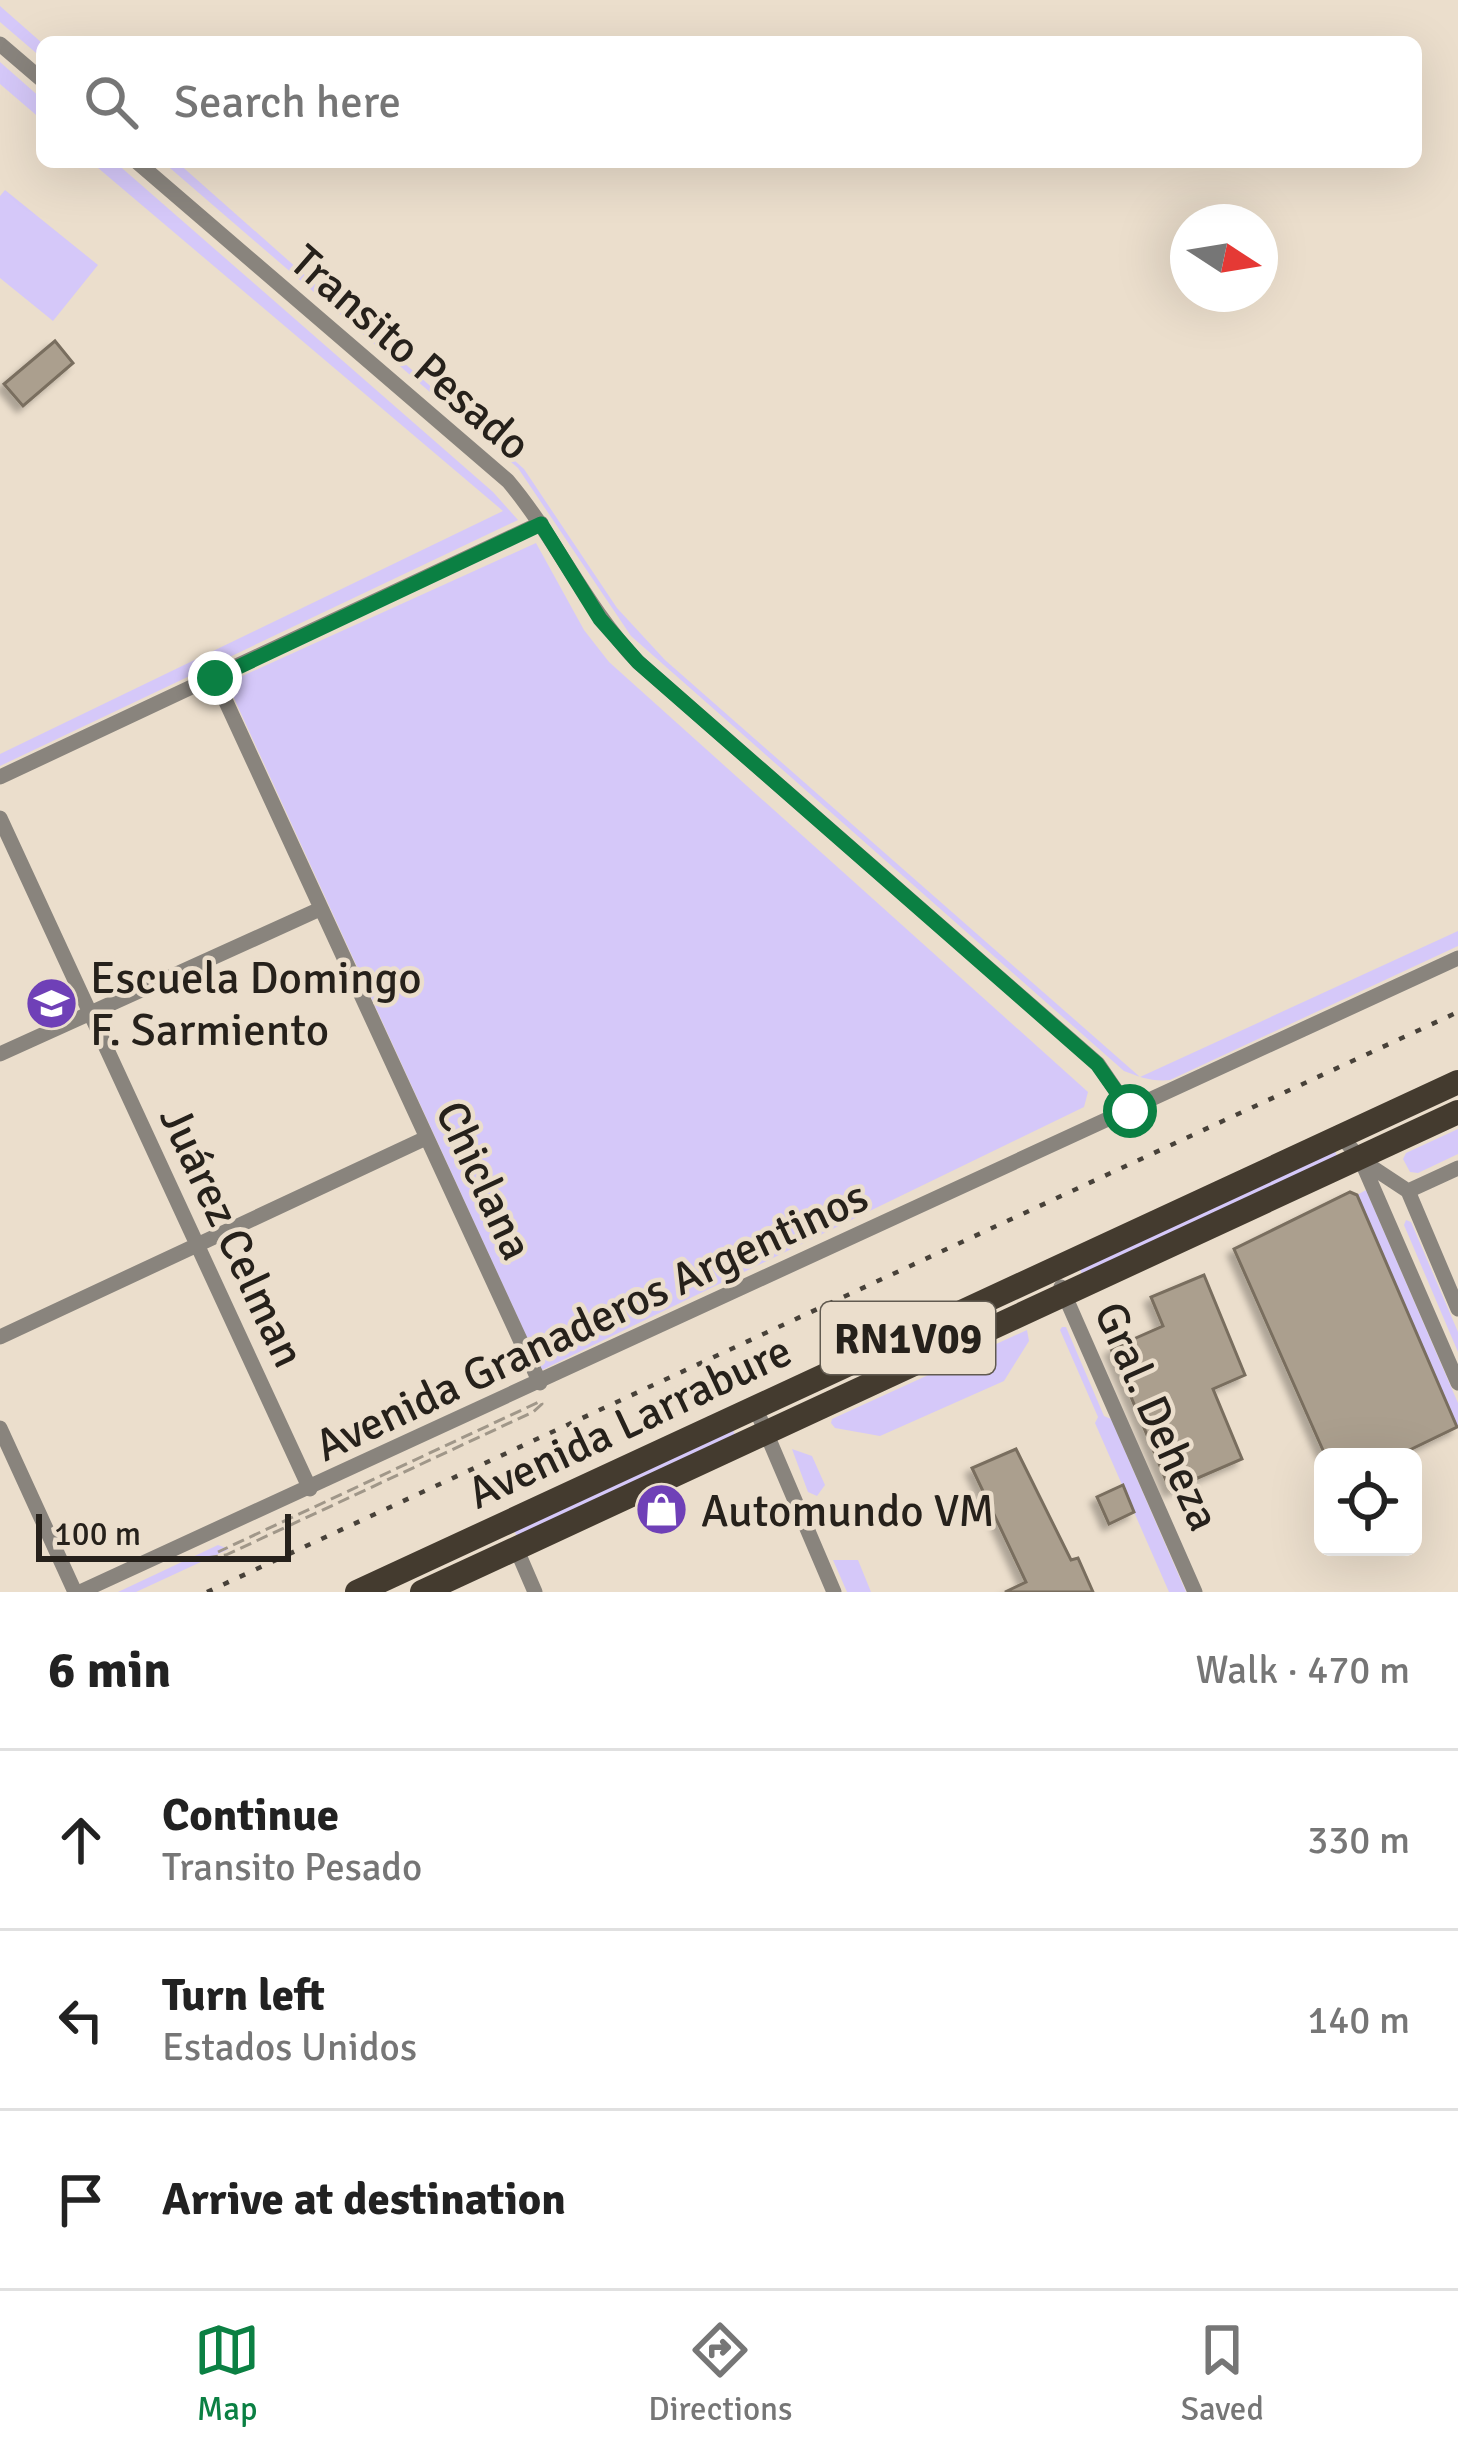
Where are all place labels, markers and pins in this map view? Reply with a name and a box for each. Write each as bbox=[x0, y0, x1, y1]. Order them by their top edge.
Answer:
place label: Escuela Domingo F. Sarmiento bbox=[90, 951, 422, 1058]
school or university icon: Escuela Domingo F. Sarmiento bbox=[23, 975, 79, 1031]
shop icon: Automundo VM bbox=[634, 1482, 690, 1538]
place label: Automundo VM bbox=[701, 1484, 995, 1539]

